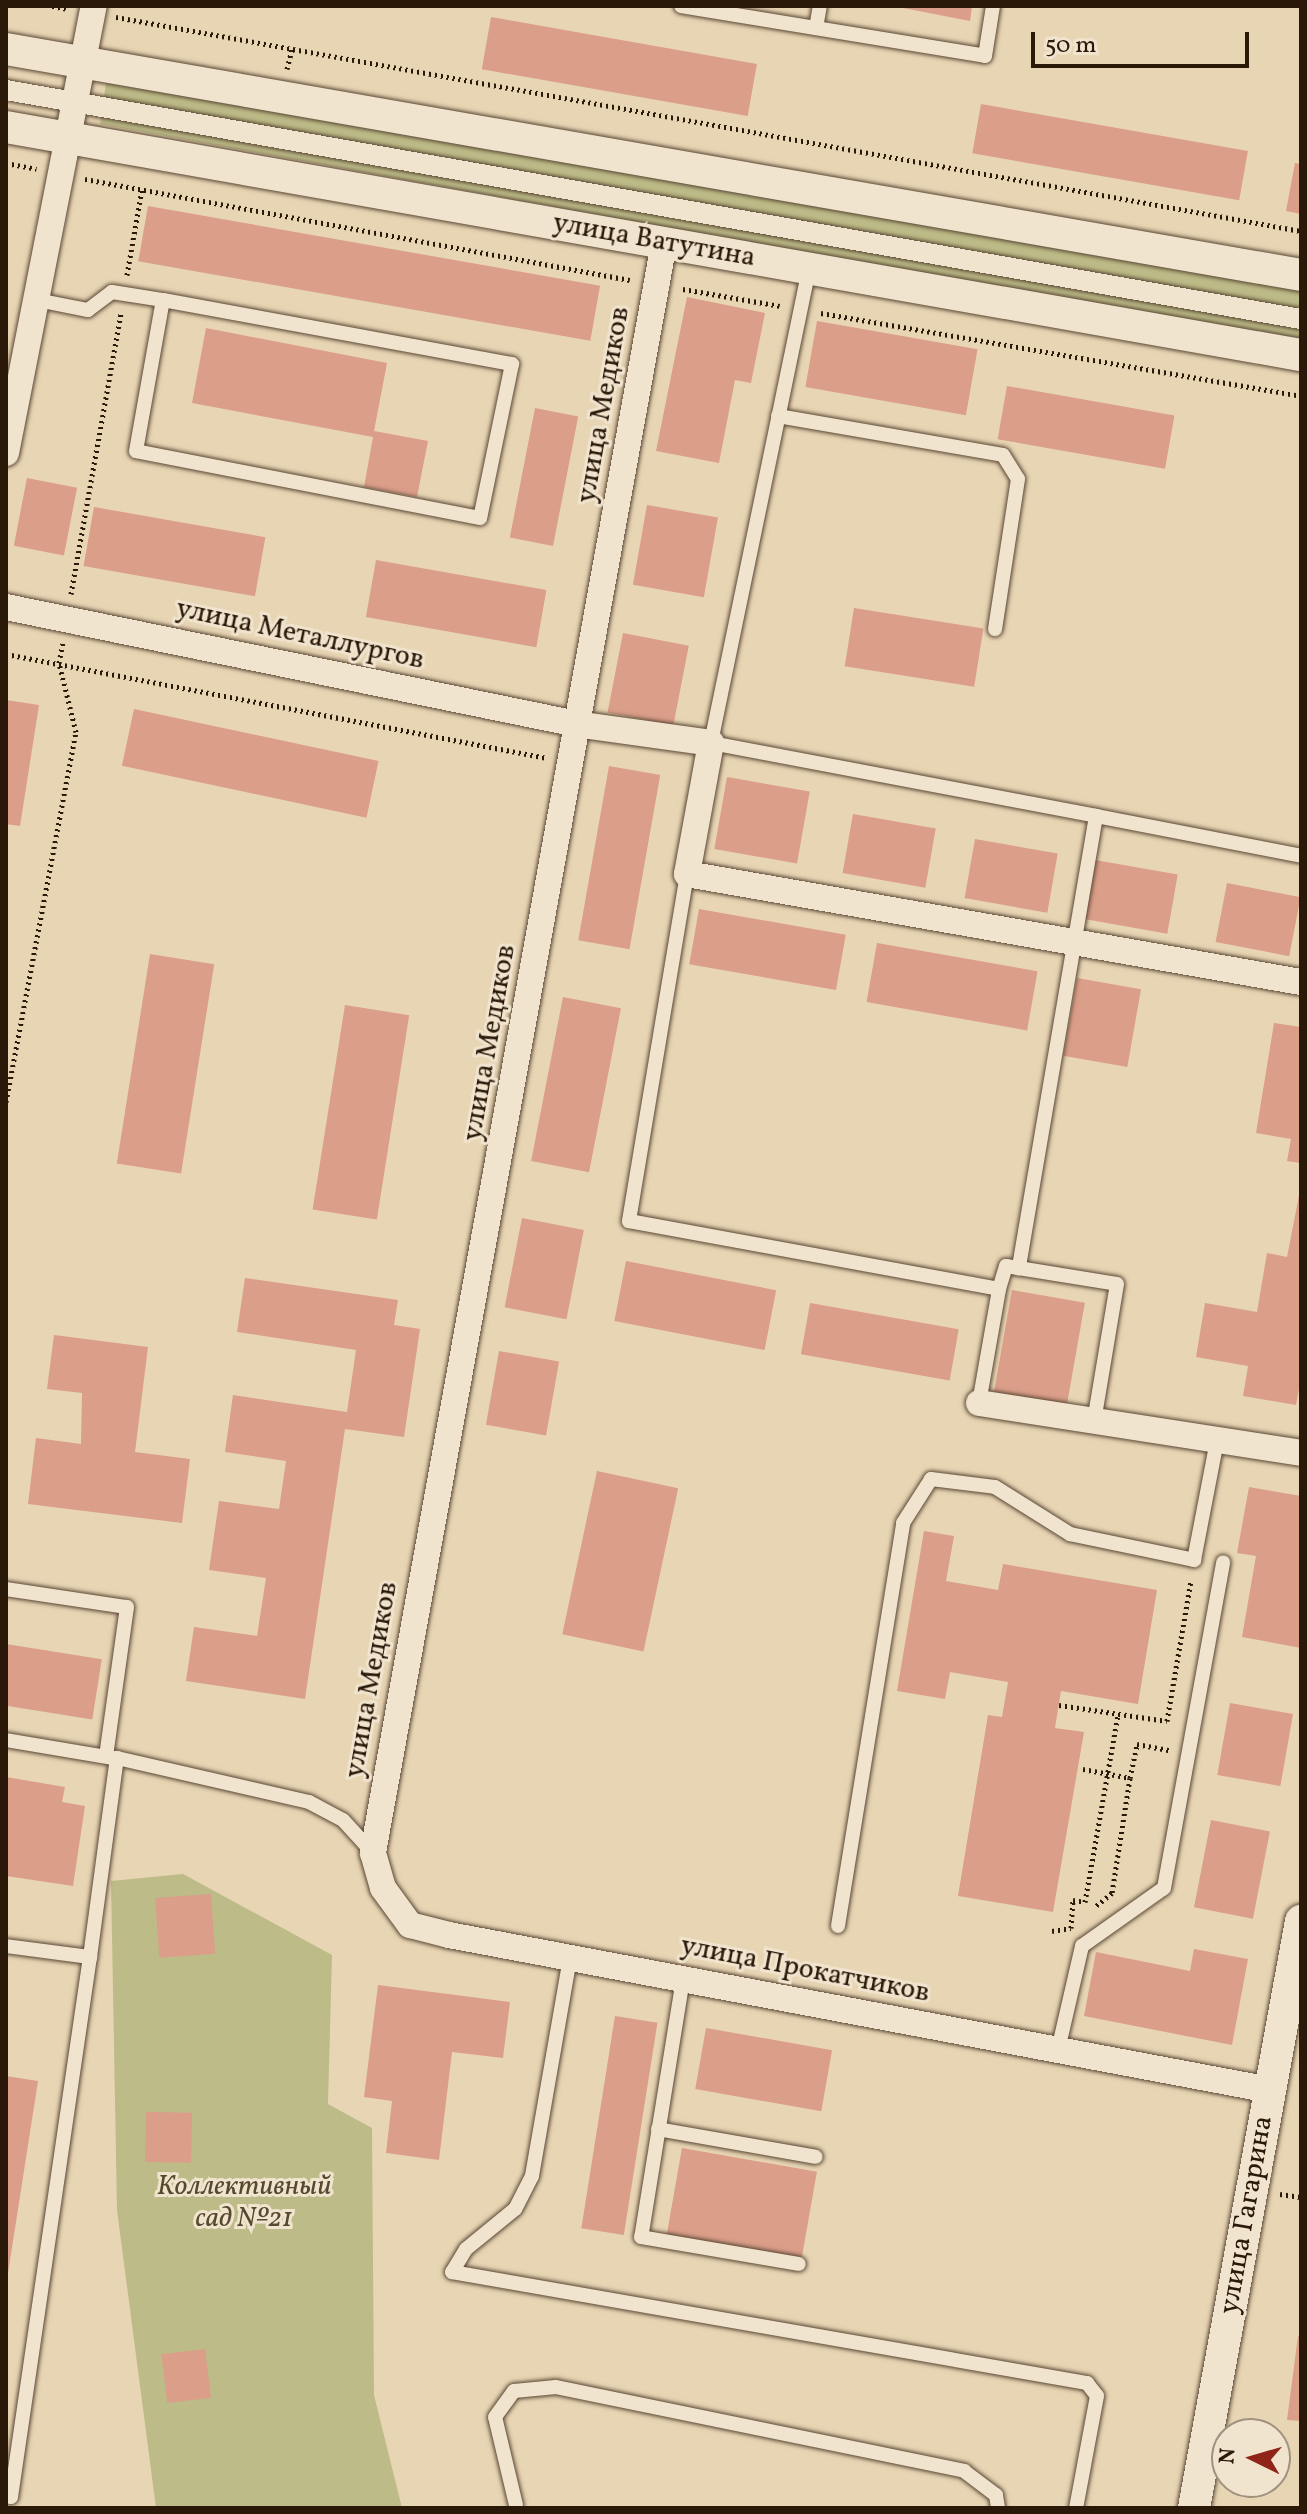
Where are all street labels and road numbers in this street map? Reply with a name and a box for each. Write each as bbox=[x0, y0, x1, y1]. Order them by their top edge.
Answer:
street label: улица Ватутина bbox=[550, 207, 758, 275]
street label: улица Медиков bbox=[570, 304, 638, 506]
street label: улица Металлургов bbox=[173, 592, 427, 678]
street label: улица Медиков bbox=[456, 942, 524, 1144]
street label: улица Медиков bbox=[338, 1579, 406, 1781]
street label: улица Прокатчиков bbox=[678, 1929, 932, 2011]
street label: улица Гагарина bbox=[1213, 2113, 1281, 2317]

